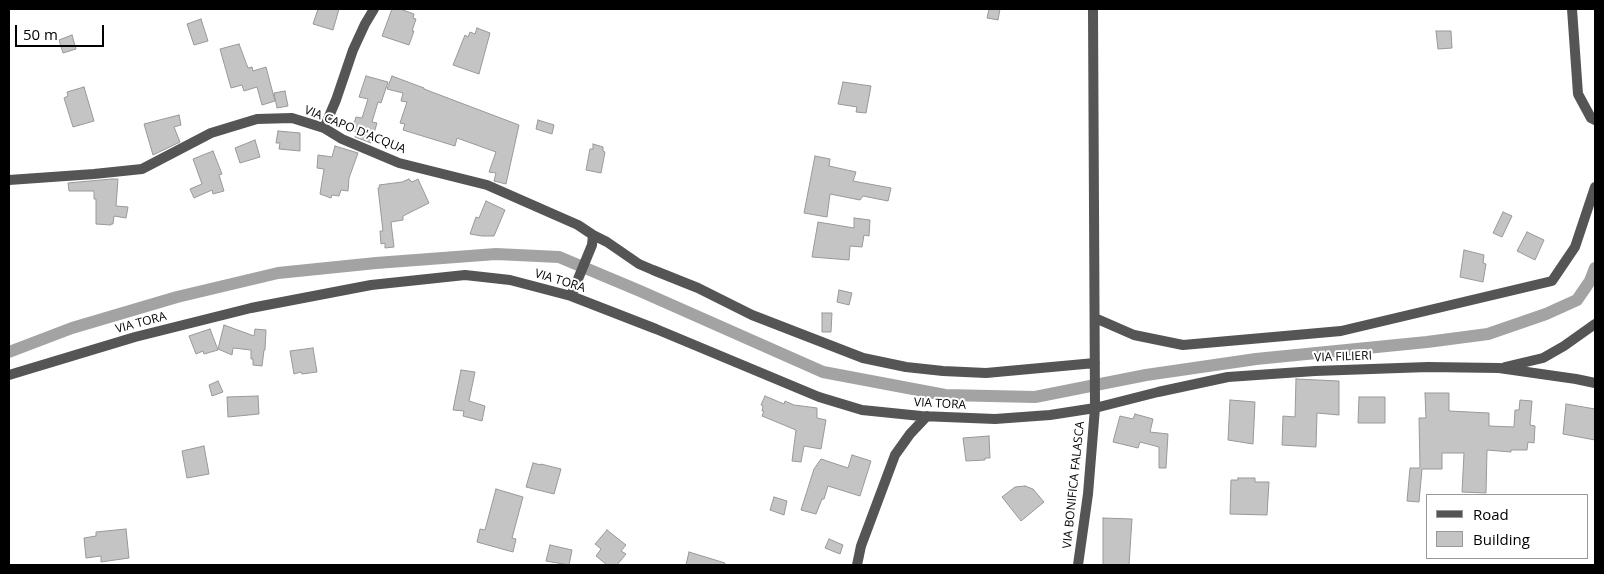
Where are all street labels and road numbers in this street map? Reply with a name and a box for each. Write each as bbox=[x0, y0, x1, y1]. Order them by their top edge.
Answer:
street label: VIA CAPO D'ACQUA bbox=[302, 103, 408, 157]
street label: VIA TORA bbox=[533, 266, 587, 296]
street label: VIA TORA bbox=[114, 309, 168, 337]
street label: VIA FILIERI bbox=[1314, 349, 1372, 365]
street label: VIA TORA bbox=[914, 395, 966, 413]
street label: VIA BONIFICA FALASCA bbox=[1060, 421, 1088, 549]

